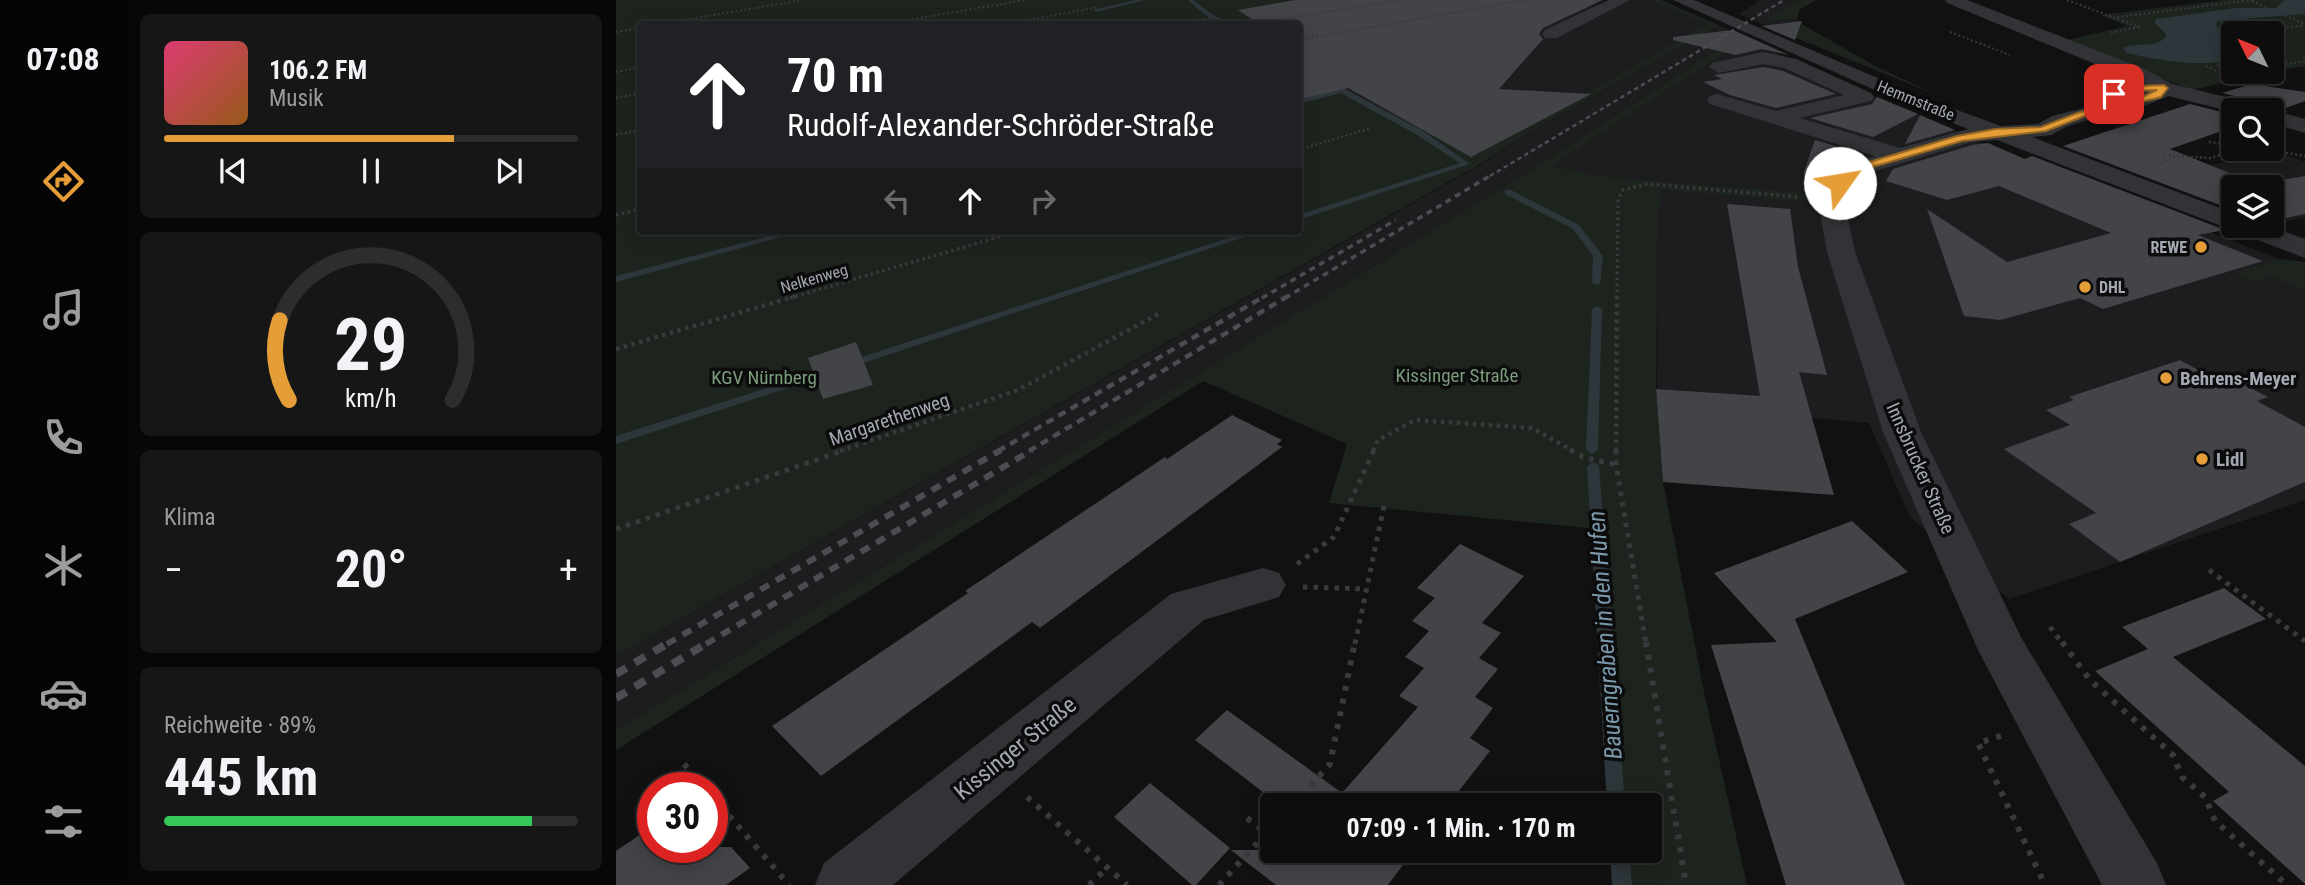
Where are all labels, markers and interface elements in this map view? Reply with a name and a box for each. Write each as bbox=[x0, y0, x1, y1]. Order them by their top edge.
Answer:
north arrow bbox=[2221, 21, 2284, 84]
map controls bbox=[2221, 21, 2284, 238]
text: 07:08 bbox=[26, 40, 100, 78]
text: 70 m bbox=[787, 47, 884, 104]
icon: ahead bbox=[672, 49, 763, 140]
text: 106.2 FM bbox=[269, 55, 367, 85]
pin bbox=[2084, 64, 2144, 124]
icon: arrive bbox=[2095, 75, 2133, 113]
street label: Hemmstraße bbox=[1874, 76, 1957, 125]
text: Musik bbox=[269, 85, 324, 112]
button: search bbox=[2221, 98, 2284, 161]
text: Rudolf-Alexander-Schröder-Straße bbox=[787, 106, 1214, 144]
position arrow bbox=[1803, 146, 1877, 220]
icon: previous bbox=[214, 152, 252, 190]
icon: pause bbox=[352, 152, 390, 190]
icon: next bbox=[490, 152, 528, 190]
icon: directions bbox=[39, 157, 88, 206]
button: layers bbox=[2221, 175, 2284, 238]
icon: left bbox=[878, 182, 916, 220]
icon: ahead bbox=[951, 182, 989, 220]
icon: right bbox=[1024, 182, 1062, 220]
place label: REWE bbox=[2150, 238, 2187, 257]
marker: REWE bbox=[2193, 239, 2209, 255]
street label: Nelkenweg bbox=[778, 260, 850, 297]
place label: DHL bbox=[2099, 278, 2126, 297]
marker: DHL bbox=[2077, 279, 2093, 295]
icon: music bbox=[39, 285, 88, 334]
text: 29 bbox=[334, 302, 408, 388]
park label: Kissinger Straße bbox=[1396, 364, 1519, 387]
park label: KGV Nürnberg bbox=[711, 366, 817, 389]
place label: Behrens-Meyer bbox=[2180, 367, 2296, 390]
marker: Behrens-Meyer bbox=[2158, 370, 2174, 386]
text: km/h bbox=[345, 383, 397, 412]
street label: Margarethenweg bbox=[826, 388, 952, 451]
street label: Innsbrucker Straße bbox=[1881, 399, 1960, 537]
icon: phone bbox=[39, 413, 88, 462]
place label: Lidl bbox=[2216, 448, 2244, 471]
marker: Lidl bbox=[2194, 451, 2210, 467]
text: Klima bbox=[164, 504, 215, 531]
water label: Bauerngraben in den Hufen bbox=[1582, 510, 1628, 760]
text: 20° bbox=[335, 539, 407, 600]
icon: climate bbox=[39, 541, 88, 590]
text: − bbox=[164, 548, 183, 592]
text: + bbox=[559, 548, 578, 592]
icon: car bbox=[39, 669, 88, 718]
street label: Kissinger Straße bbox=[949, 691, 1082, 806]
text: Reichweite · 89% bbox=[164, 712, 316, 739]
text: 445 km bbox=[164, 747, 318, 808]
speed limit sign: 30 bbox=[637, 772, 728, 863]
icon: filters bbox=[39, 797, 88, 846]
text: 07:09 · 1 Min. · 170 m bbox=[1347, 813, 1575, 843]

